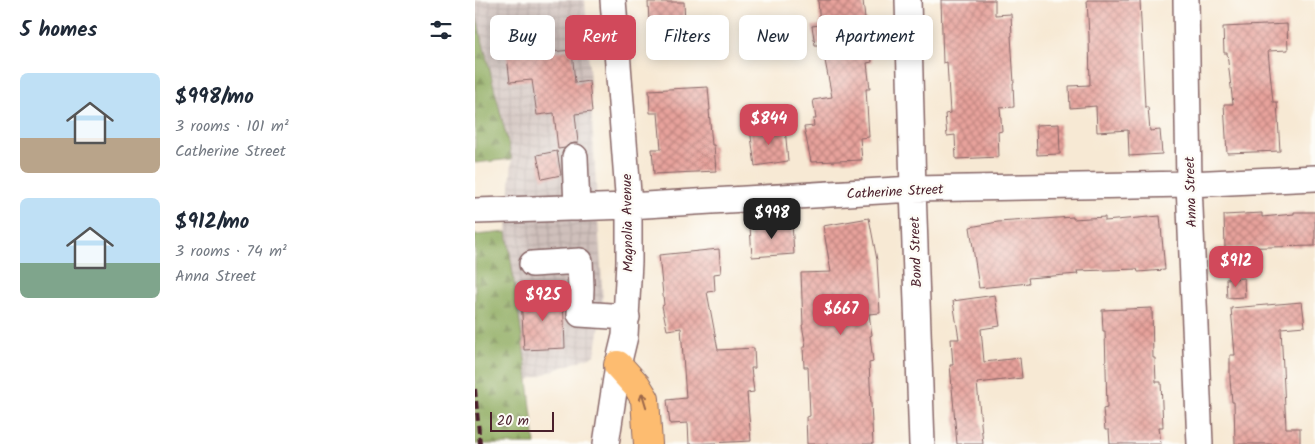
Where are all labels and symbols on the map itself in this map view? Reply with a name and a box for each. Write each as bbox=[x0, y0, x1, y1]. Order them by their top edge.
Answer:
pin: $844 bbox=[739, 104, 799, 146]
street label: Anna Street bbox=[1179, 155, 1203, 228]
street label: Magnolia Avenue bbox=[616, 173, 640, 272]
street label: Catherine Street bbox=[846, 178, 945, 206]
pin: $998 bbox=[742, 198, 802, 240]
street label: Bond Street bbox=[904, 216, 928, 288]
pin: $912 bbox=[1206, 246, 1266, 288]
pin: $925 bbox=[513, 280, 573, 322]
pin: $667 bbox=[811, 294, 871, 336]
one-way arrow bbox=[638, 392, 648, 408]
scale bar bbox=[490, 409, 554, 432]

